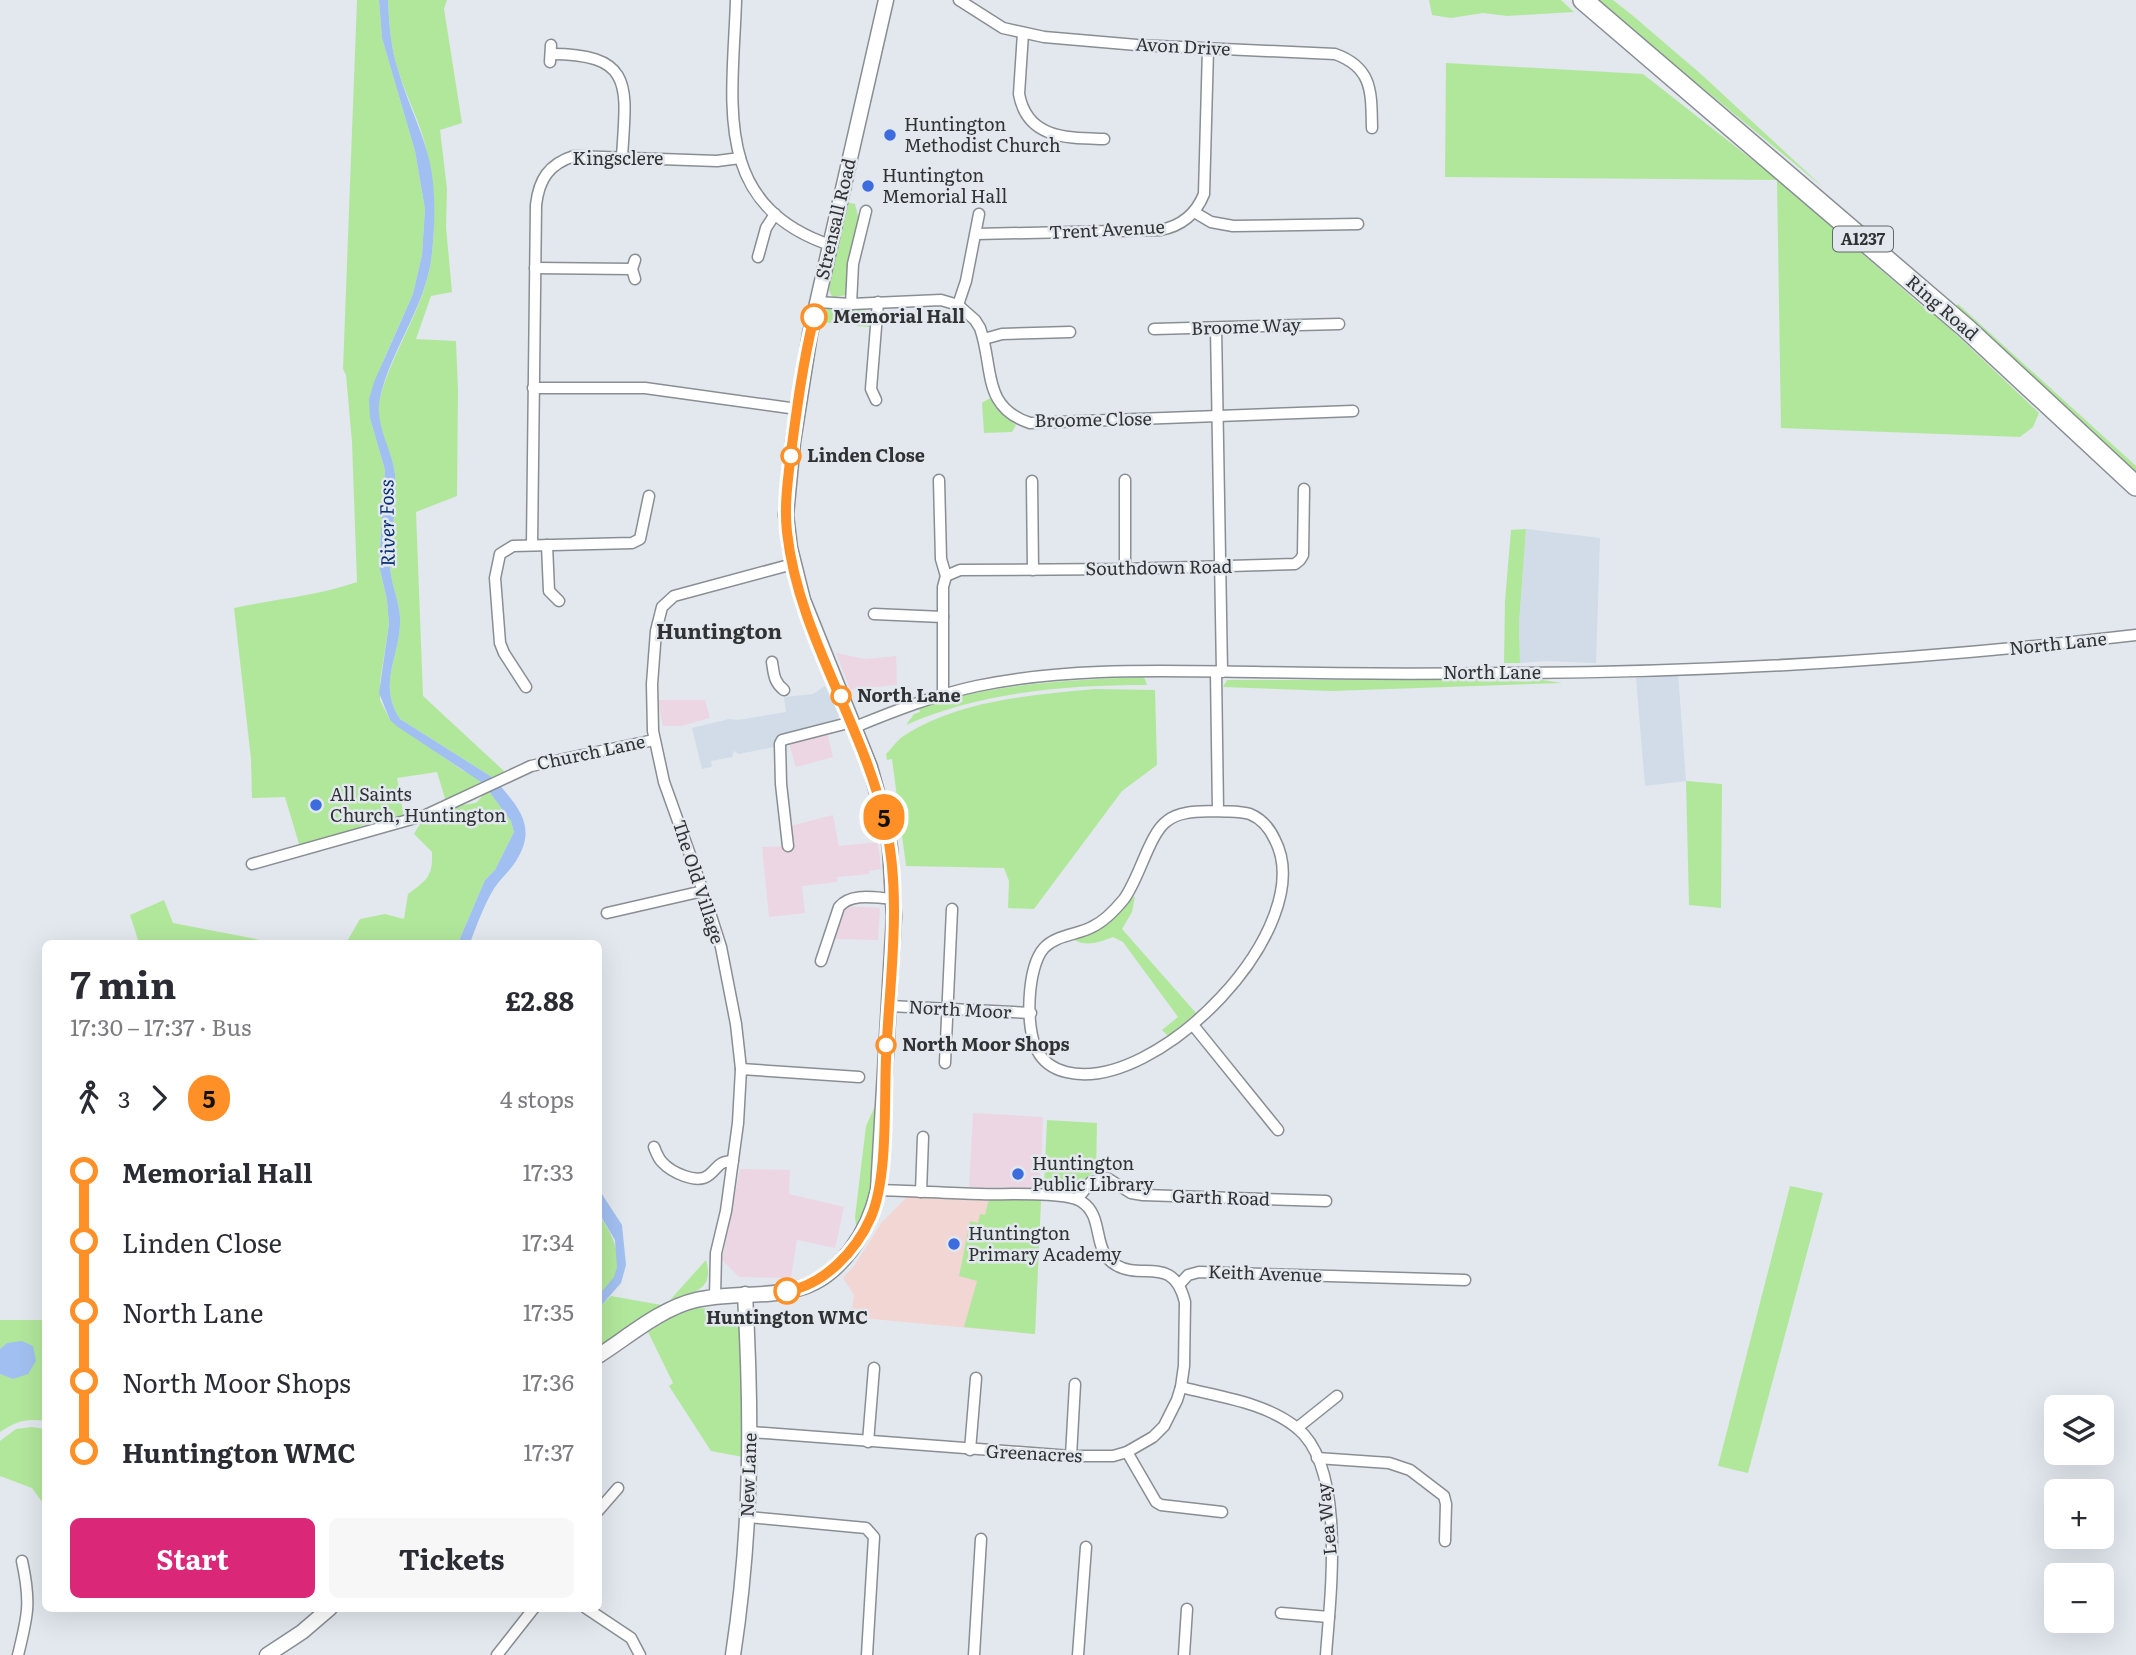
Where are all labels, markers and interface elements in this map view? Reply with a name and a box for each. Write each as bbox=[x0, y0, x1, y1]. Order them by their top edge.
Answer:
street label: Avon Drive bbox=[1135, 30, 1231, 61]
place label: Huntington Methodist Church bbox=[904, 110, 1061, 158]
marker: Huntington Methodist Church bbox=[882, 127, 898, 143]
street label: Kingsclere bbox=[573, 144, 663, 171]
street label: Strensall Road bbox=[807, 155, 862, 282]
place label: Huntington Memorial Hall bbox=[882, 161, 1007, 209]
marker: Huntington Memorial Hall bbox=[860, 178, 876, 194]
street label: Trent Avenue bbox=[1048, 212, 1165, 245]
road number: A1237 bbox=[1833, 227, 1893, 252]
street label: Ring Road bbox=[1901, 268, 1985, 346]
place label: Memorial Hall bbox=[833, 302, 965, 329]
marker: Memorial Hall bbox=[801, 304, 827, 330]
street label: Broome Way bbox=[1191, 310, 1302, 341]
street label: Broome Close bbox=[1034, 404, 1152, 433]
place label: Linden Close bbox=[807, 441, 925, 468]
marker: Linden Close bbox=[781, 446, 801, 466]
water label: River Foss bbox=[371, 479, 401, 567]
street label: Southdown Road bbox=[1085, 552, 1233, 581]
district label: Huntington bbox=[656, 614, 782, 645]
street label: North Lane bbox=[2008, 624, 2108, 661]
street label: North Lane bbox=[1443, 658, 1541, 685]
place label: North Lane bbox=[857, 681, 961, 708]
marker: North Lane bbox=[831, 686, 851, 706]
street label: Church Lane bbox=[534, 727, 647, 776]
place label: All Saints Church, Huntington bbox=[330, 780, 506, 828]
line badge: 5 bbox=[861, 794, 907, 840]
marker: All Saints Church, Huntington bbox=[308, 797, 324, 813]
text: 5 bbox=[877, 799, 891, 834]
street label: The Old Village bbox=[667, 816, 732, 947]
text: 7 min bbox=[70, 954, 176, 1011]
text: £2.88 bbox=[505, 980, 574, 1019]
street label: North Moor bbox=[908, 992, 1013, 1025]
text: 17:30 – 17:37 · Bus bbox=[70, 1009, 252, 1043]
place label: North Moor Shops bbox=[902, 1030, 1070, 1057]
marker: North Moor Shops bbox=[876, 1035, 896, 1055]
icon: walk bbox=[70, 1079, 108, 1117]
icon: forward bbox=[140, 1079, 178, 1117]
text: 5 bbox=[202, 1080, 216, 1115]
text: 3 bbox=[118, 1081, 130, 1115]
text: 4 stops bbox=[500, 1081, 574, 1115]
place label: Huntington Public Library bbox=[1032, 1149, 1155, 1197]
text: Memorial Hall bbox=[122, 1152, 313, 1191]
text: 17:33 bbox=[522, 1154, 574, 1188]
marker: Huntington Public Library bbox=[1010, 1166, 1026, 1182]
street label: Garth Road bbox=[1172, 1181, 1271, 1212]
place label: Huntington Primary Academy bbox=[968, 1219, 1122, 1267]
text: Linden Close bbox=[122, 1222, 282, 1261]
text: 17:34 bbox=[522, 1224, 574, 1258]
marker: Huntington Primary Academy bbox=[946, 1236, 962, 1252]
street label: Keith Avenue bbox=[1208, 1257, 1322, 1288]
marker: Huntington WMC bbox=[774, 1278, 800, 1304]
text: North Lane bbox=[122, 1292, 263, 1331]
text: 17:35 bbox=[523, 1294, 574, 1328]
place label: Huntington WMC bbox=[706, 1303, 868, 1330]
text: North Moor Shops bbox=[122, 1362, 351, 1401]
text: 17:36 bbox=[522, 1364, 574, 1398]
map controls bbox=[2044, 1395, 2114, 1633]
button: layers bbox=[2044, 1395, 2114, 1465]
text: Huntington WMC bbox=[122, 1432, 356, 1471]
street label: New Lane bbox=[733, 1432, 762, 1518]
text: 17:37 bbox=[523, 1434, 574, 1468]
street label: Greenacres bbox=[985, 1436, 1083, 1469]
button: + bbox=[2044, 1479, 2114, 1549]
street label: Lea Way bbox=[1308, 1481, 1343, 1557]
button: Start bbox=[70, 1518, 315, 1598]
button: Tickets bbox=[329, 1518, 574, 1598]
button: − bbox=[2044, 1563, 2114, 1633]

